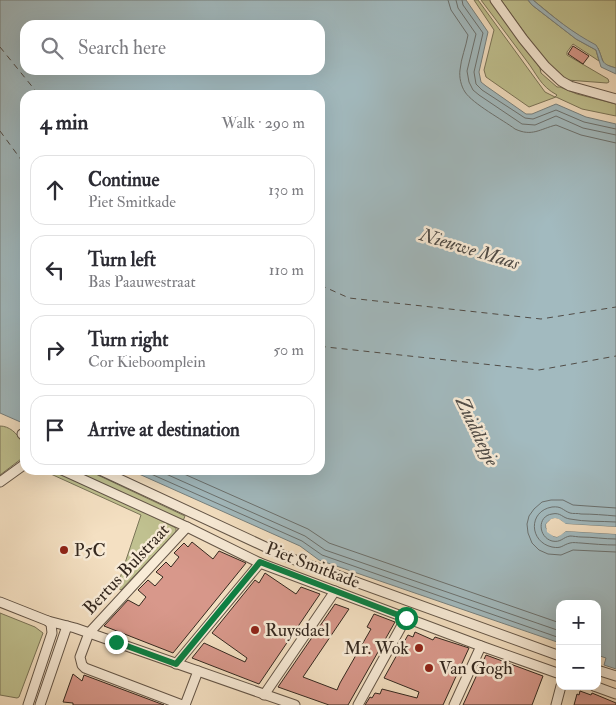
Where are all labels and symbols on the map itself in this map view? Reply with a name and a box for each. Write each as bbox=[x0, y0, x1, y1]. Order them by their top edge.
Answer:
water label: Nieuwe Maas bbox=[416, 222, 523, 276]
water label: Zuiddiepje bbox=[450, 392, 504, 471]
street label: Bertus Bulstraat bbox=[78, 519, 175, 620]
street label: Piet Smitkade bbox=[262, 537, 364, 594]
place label: P5C bbox=[74, 539, 106, 562]
marker: P5C bbox=[58, 544, 70, 556]
route start bbox=[395, 607, 418, 630]
place label: Ruysdael bbox=[265, 619, 330, 642]
marker: Ruysdael bbox=[249, 624, 261, 636]
route end bbox=[105, 631, 128, 654]
place label: Mr. Wok bbox=[344, 637, 409, 660]
marker: Mr. Wok bbox=[413, 642, 425, 654]
place label: Van Gogh bbox=[439, 657, 513, 680]
marker: Van Gogh bbox=[423, 662, 435, 674]

